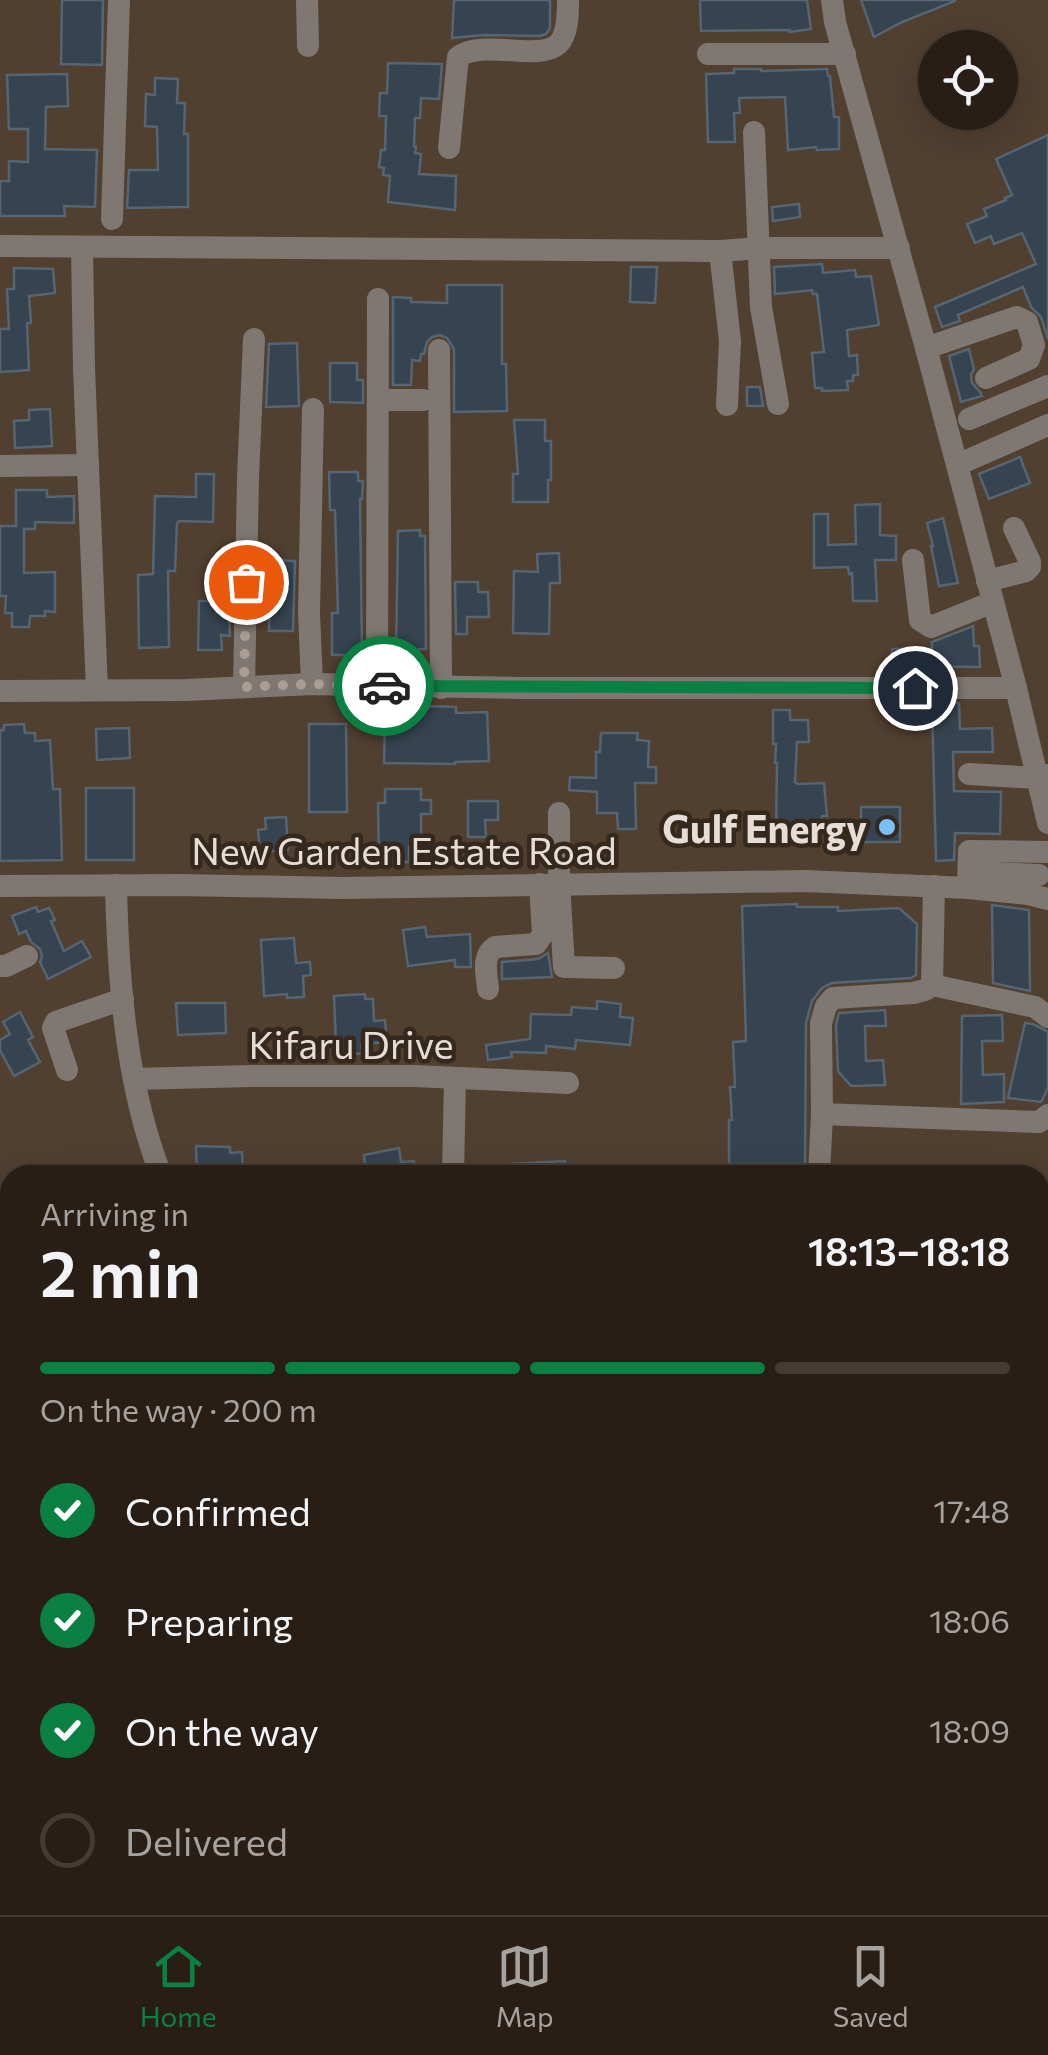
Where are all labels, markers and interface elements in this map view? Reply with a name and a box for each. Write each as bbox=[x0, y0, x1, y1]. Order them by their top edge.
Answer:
map controls bbox=[918, 30, 1018, 130]
button: locate bbox=[918, 30, 1018, 130]
pin bbox=[204, 540, 289, 625]
icon: bag bbox=[219, 555, 274, 610]
courier bbox=[334, 636, 434, 736]
pin bbox=[873, 646, 958, 731]
icon: car bbox=[357, 659, 412, 714]
icon: home bbox=[888, 661, 943, 716]
place label: Gulf Energy bbox=[662, 804, 867, 851]
marker: Gulf Energy bbox=[876, 816, 898, 838]
street label: New Garden Estate Road bbox=[191, 826, 617, 873]
street label: Kifaru Drive bbox=[248, 1020, 454, 1067]
text: Arriving in bbox=[40, 1193, 189, 1233]
text: 18:13–18:18 bbox=[808, 1227, 1010, 1274]
text: 2 min bbox=[40, 1231, 201, 1310]
text: On the way · 200 m bbox=[40, 1389, 317, 1429]
icon: check bbox=[40, 1483, 95, 1538]
text: Confirmed bbox=[125, 1487, 311, 1534]
text: 17:48 bbox=[933, 1490, 1010, 1530]
icon: check bbox=[40, 1593, 95, 1648]
text: Preparing bbox=[125, 1597, 293, 1644]
text: 18:06 bbox=[929, 1600, 1010, 1640]
icon: check bbox=[40, 1703, 95, 1758]
text: On the way bbox=[125, 1707, 319, 1754]
text: 18:09 bbox=[929, 1710, 1010, 1750]
text: Delivered bbox=[125, 1817, 288, 1864]
tab: Home bbox=[140, 1939, 217, 2033]
tab: Map bbox=[496, 1939, 554, 2033]
tab: Saved bbox=[833, 1939, 908, 2033]

